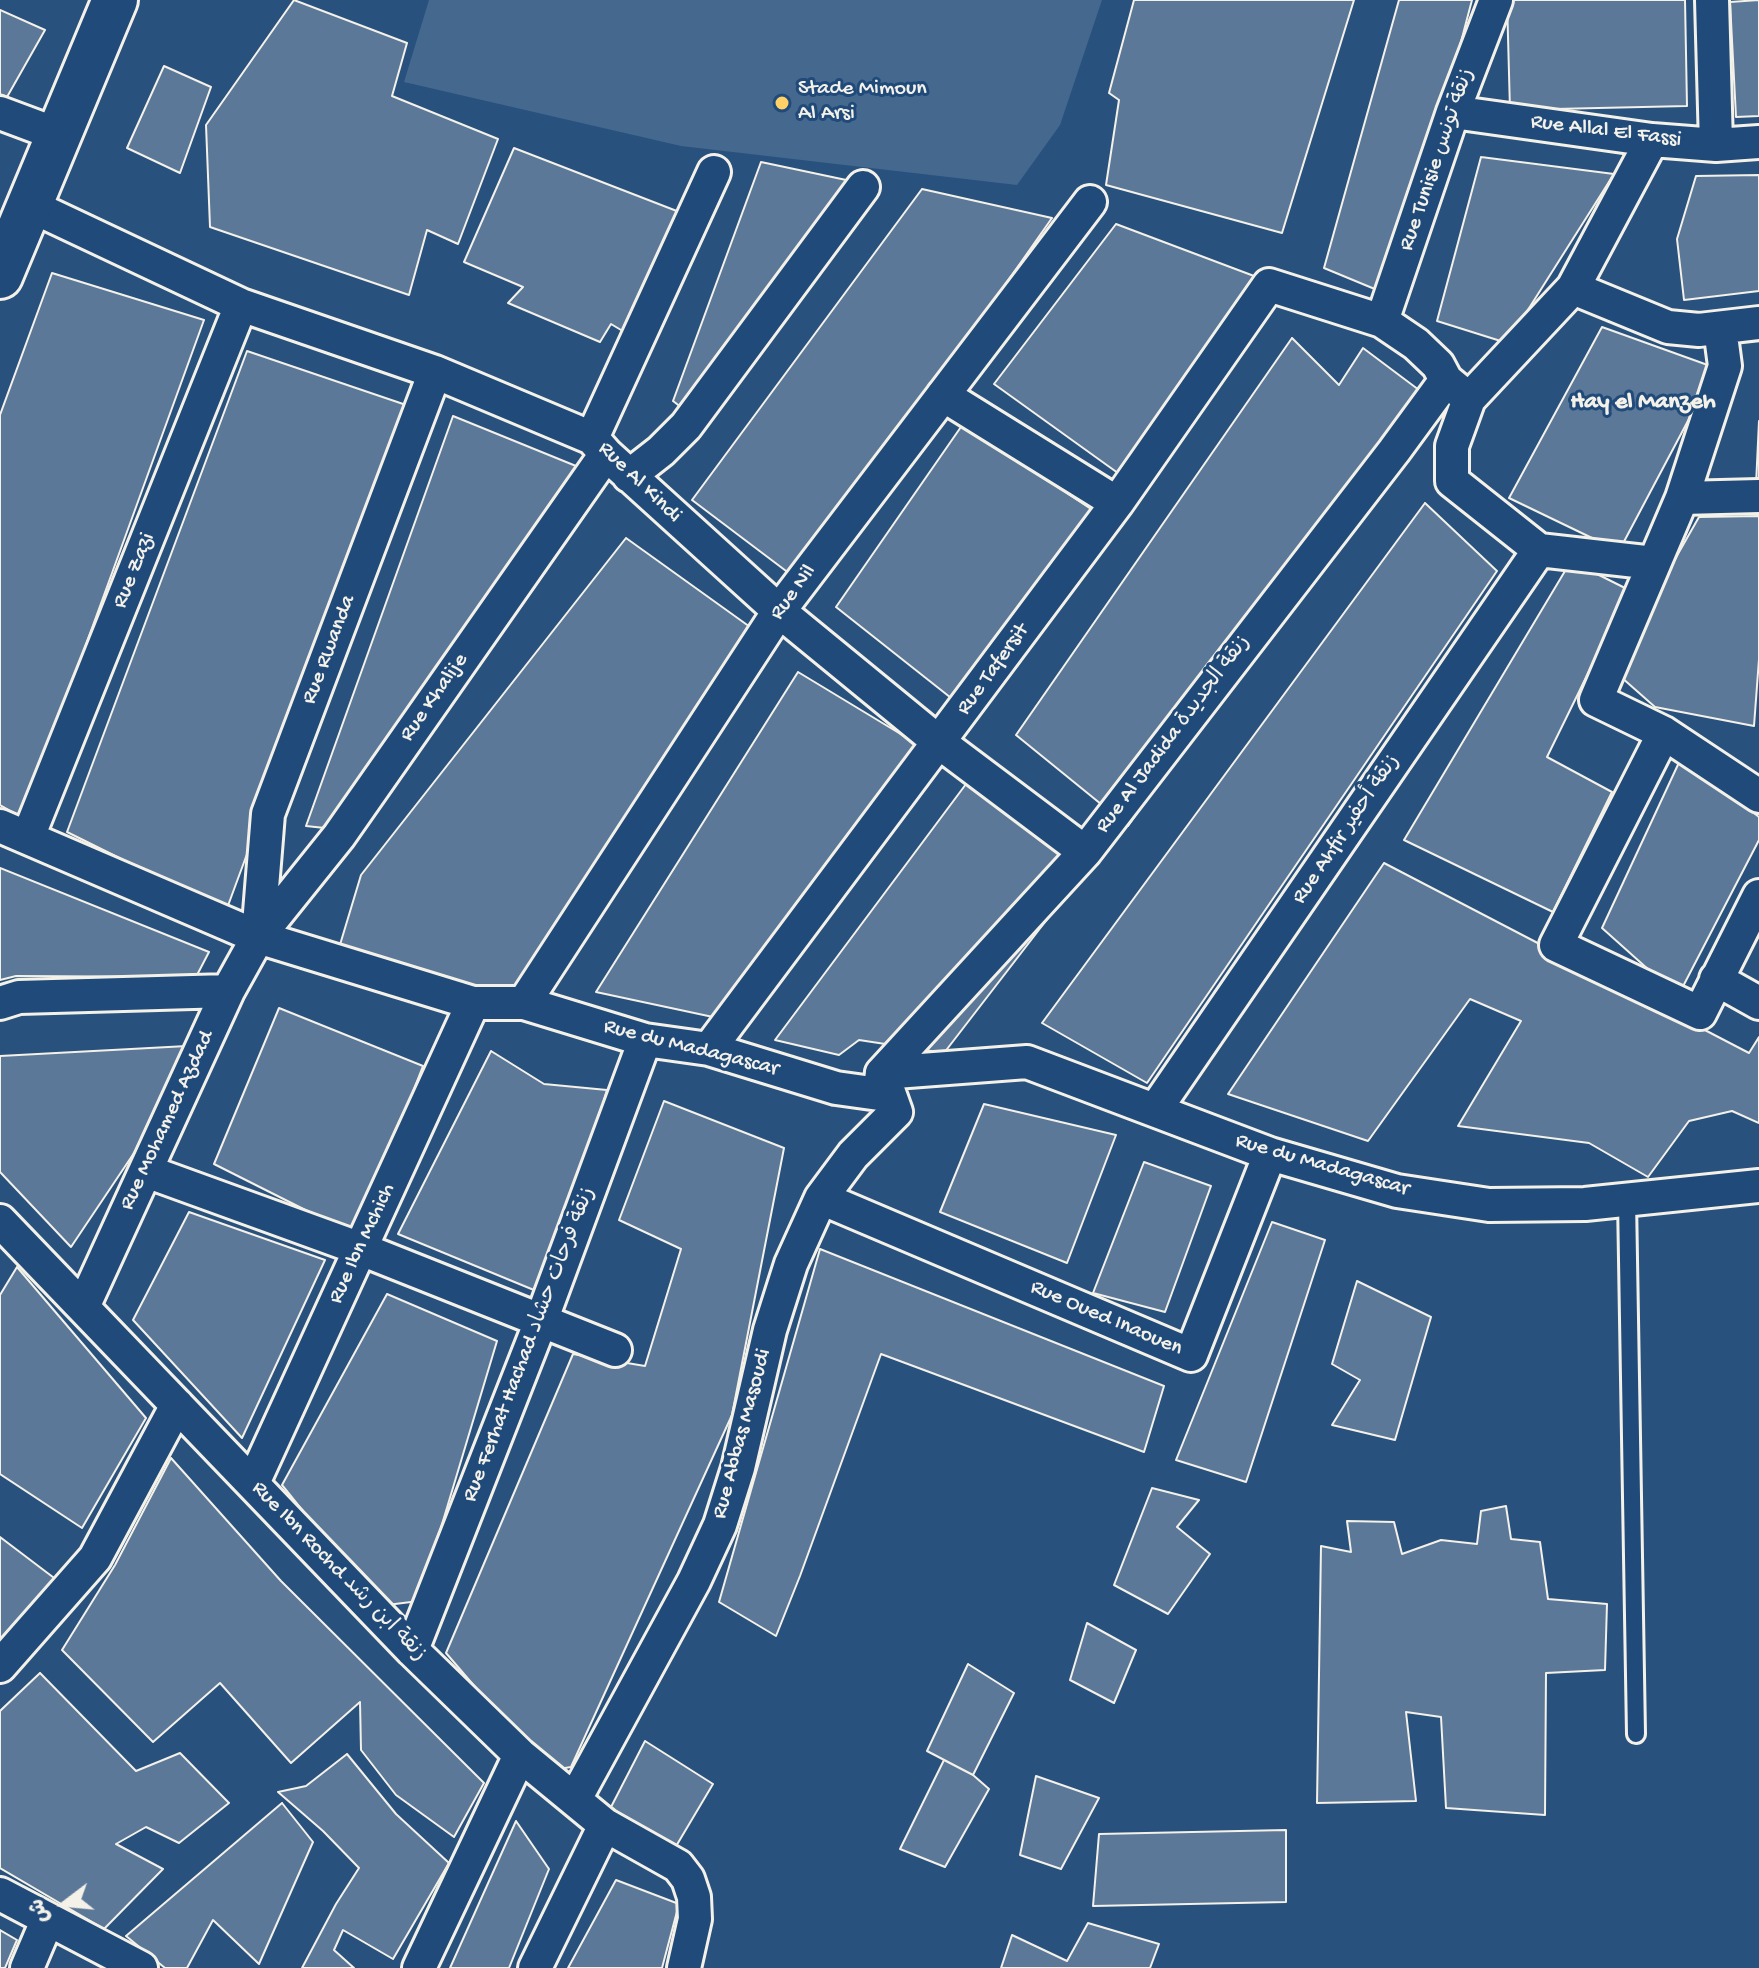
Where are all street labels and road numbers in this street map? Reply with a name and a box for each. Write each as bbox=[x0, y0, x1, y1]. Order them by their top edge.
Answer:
street label: Rue Tunisie زنقة تونس bbox=[1394, 65, 1482, 255]
street label: Rue Allal El Fassi bbox=[1529, 110, 1683, 154]
street label: Rue Al Kindi bbox=[592, 437, 686, 529]
street label: Rue Zazi bbox=[108, 529, 162, 613]
street label: Rue Nil bbox=[765, 560, 823, 626]
street label: Rue Rwanda bbox=[297, 592, 363, 708]
street label: Rue Tafersit bbox=[952, 619, 1036, 721]
street label: Rue Al Jadida زنقة الجديدة bbox=[1091, 631, 1257, 839]
street label: Rue Khalije bbox=[395, 649, 475, 747]
street label: Rue Ahfir زنقة أحفير bbox=[1287, 750, 1407, 910]
street label: Rue du Madagascar bbox=[601, 1014, 781, 1084]
street label: Rue Mohamed Azdad bbox=[115, 1027, 221, 1215]
street label: Rue du Madagascar bbox=[1232, 1129, 1412, 1203]
street label: Rue Ibn Mchich bbox=[324, 1180, 402, 1308]
street label: Rue Ferhat Hachad زنقة فرحات حشاد bbox=[458, 1184, 602, 1506]
street label: Rue Oued Inaouen bbox=[1026, 1275, 1186, 1363]
street label: Rue Abbas Masoudi bbox=[708, 1346, 778, 1522]
street label: Rue Ibn Rochd زنقة ابن رشد bbox=[245, 1476, 431, 1668]

